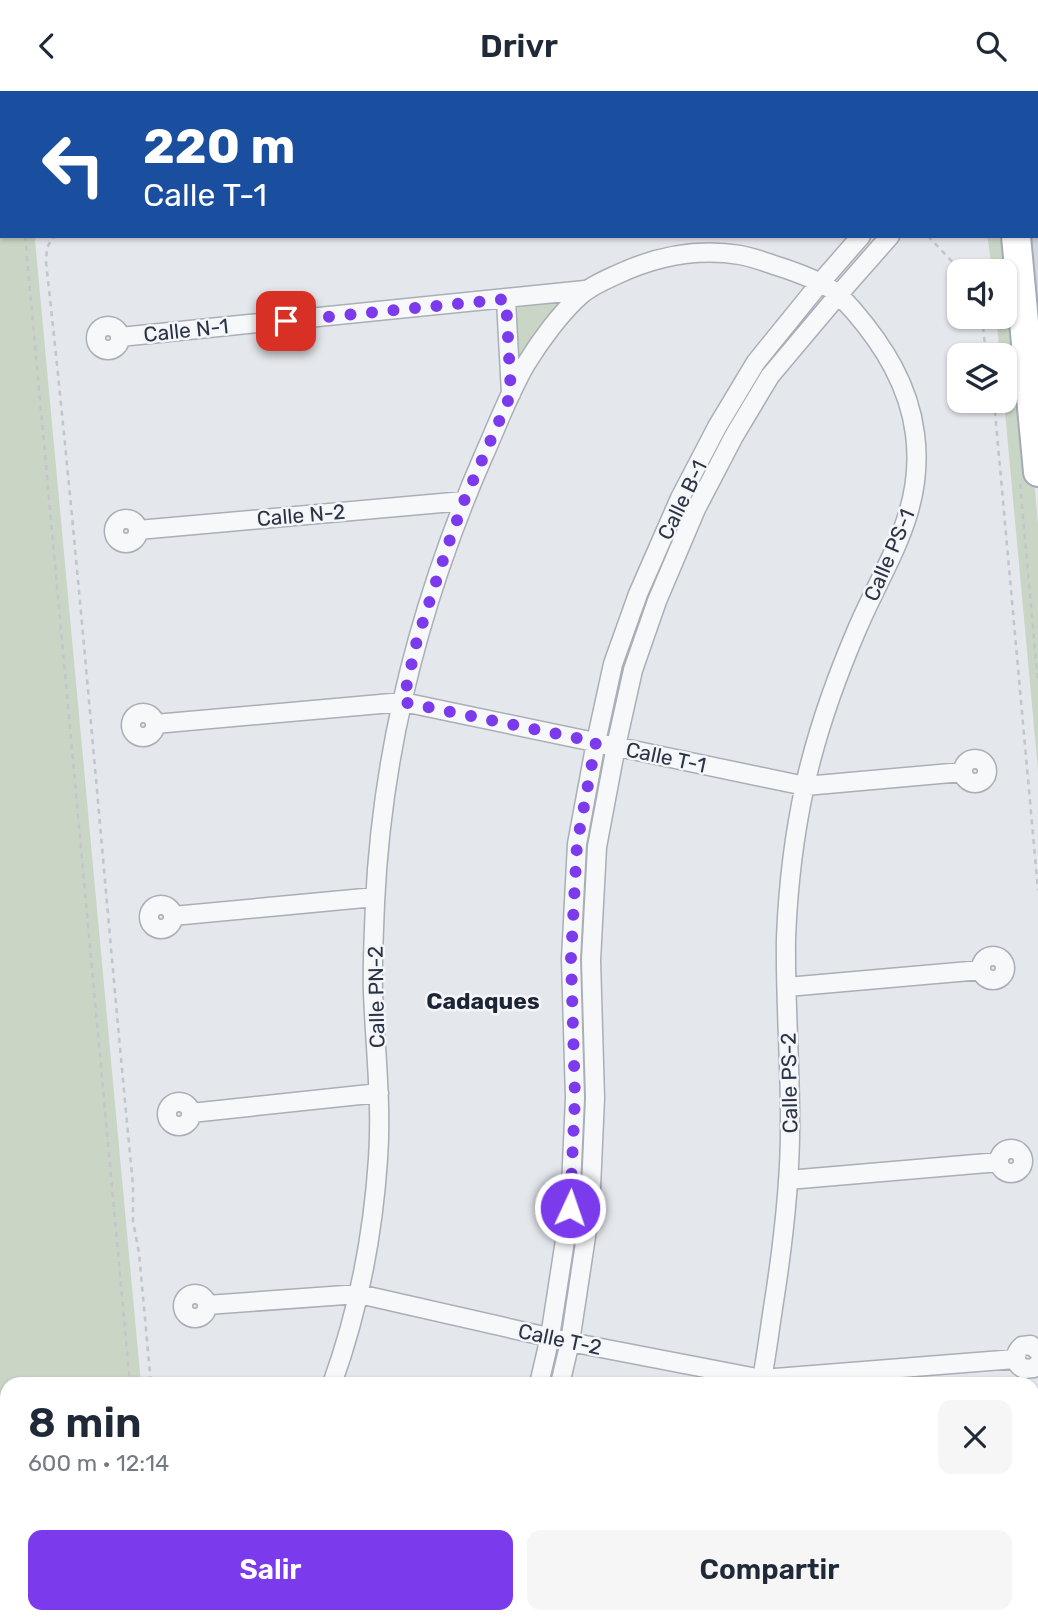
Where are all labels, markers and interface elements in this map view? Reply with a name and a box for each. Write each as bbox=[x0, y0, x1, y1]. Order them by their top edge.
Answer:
icon: back bbox=[28, 27, 66, 65]
text: Drivr bbox=[480, 27, 558, 65]
icon: search bbox=[972, 27, 1010, 65]
text: 220 m bbox=[143, 117, 295, 175]
icon: left bbox=[28, 119, 119, 210]
text: Calle T-1 bbox=[143, 176, 267, 214]
map controls bbox=[947, 259, 1017, 413]
button: sound bbox=[947, 259, 1017, 329]
pin bbox=[256, 291, 316, 351]
icon: arrive bbox=[267, 302, 305, 340]
street label: Calle N-1 bbox=[142, 313, 230, 347]
button: layers bbox=[947, 343, 1017, 413]
street label: Calle B-1 bbox=[652, 456, 712, 544]
street label: Calle N-2 bbox=[256, 499, 346, 531]
street label: Calle PS-1 bbox=[858, 505, 920, 605]
street label: Calle T-1 bbox=[624, 736, 708, 778]
street label: Calle PN-2 bbox=[363, 946, 389, 1048]
district label: Cadaques bbox=[426, 987, 540, 1015]
street label: Calle PS-2 bbox=[776, 1032, 802, 1134]
position arrow bbox=[533, 1171, 607, 1245]
street label: Calle T-2 bbox=[516, 1318, 604, 1360]
text: 8 min bbox=[28, 1398, 142, 1448]
button: close bbox=[938, 1400, 1012, 1474]
text: 600 m · 12:14 bbox=[28, 1449, 169, 1477]
button: Salir bbox=[28, 1530, 513, 1610]
button: Compartir bbox=[527, 1530, 1012, 1610]

